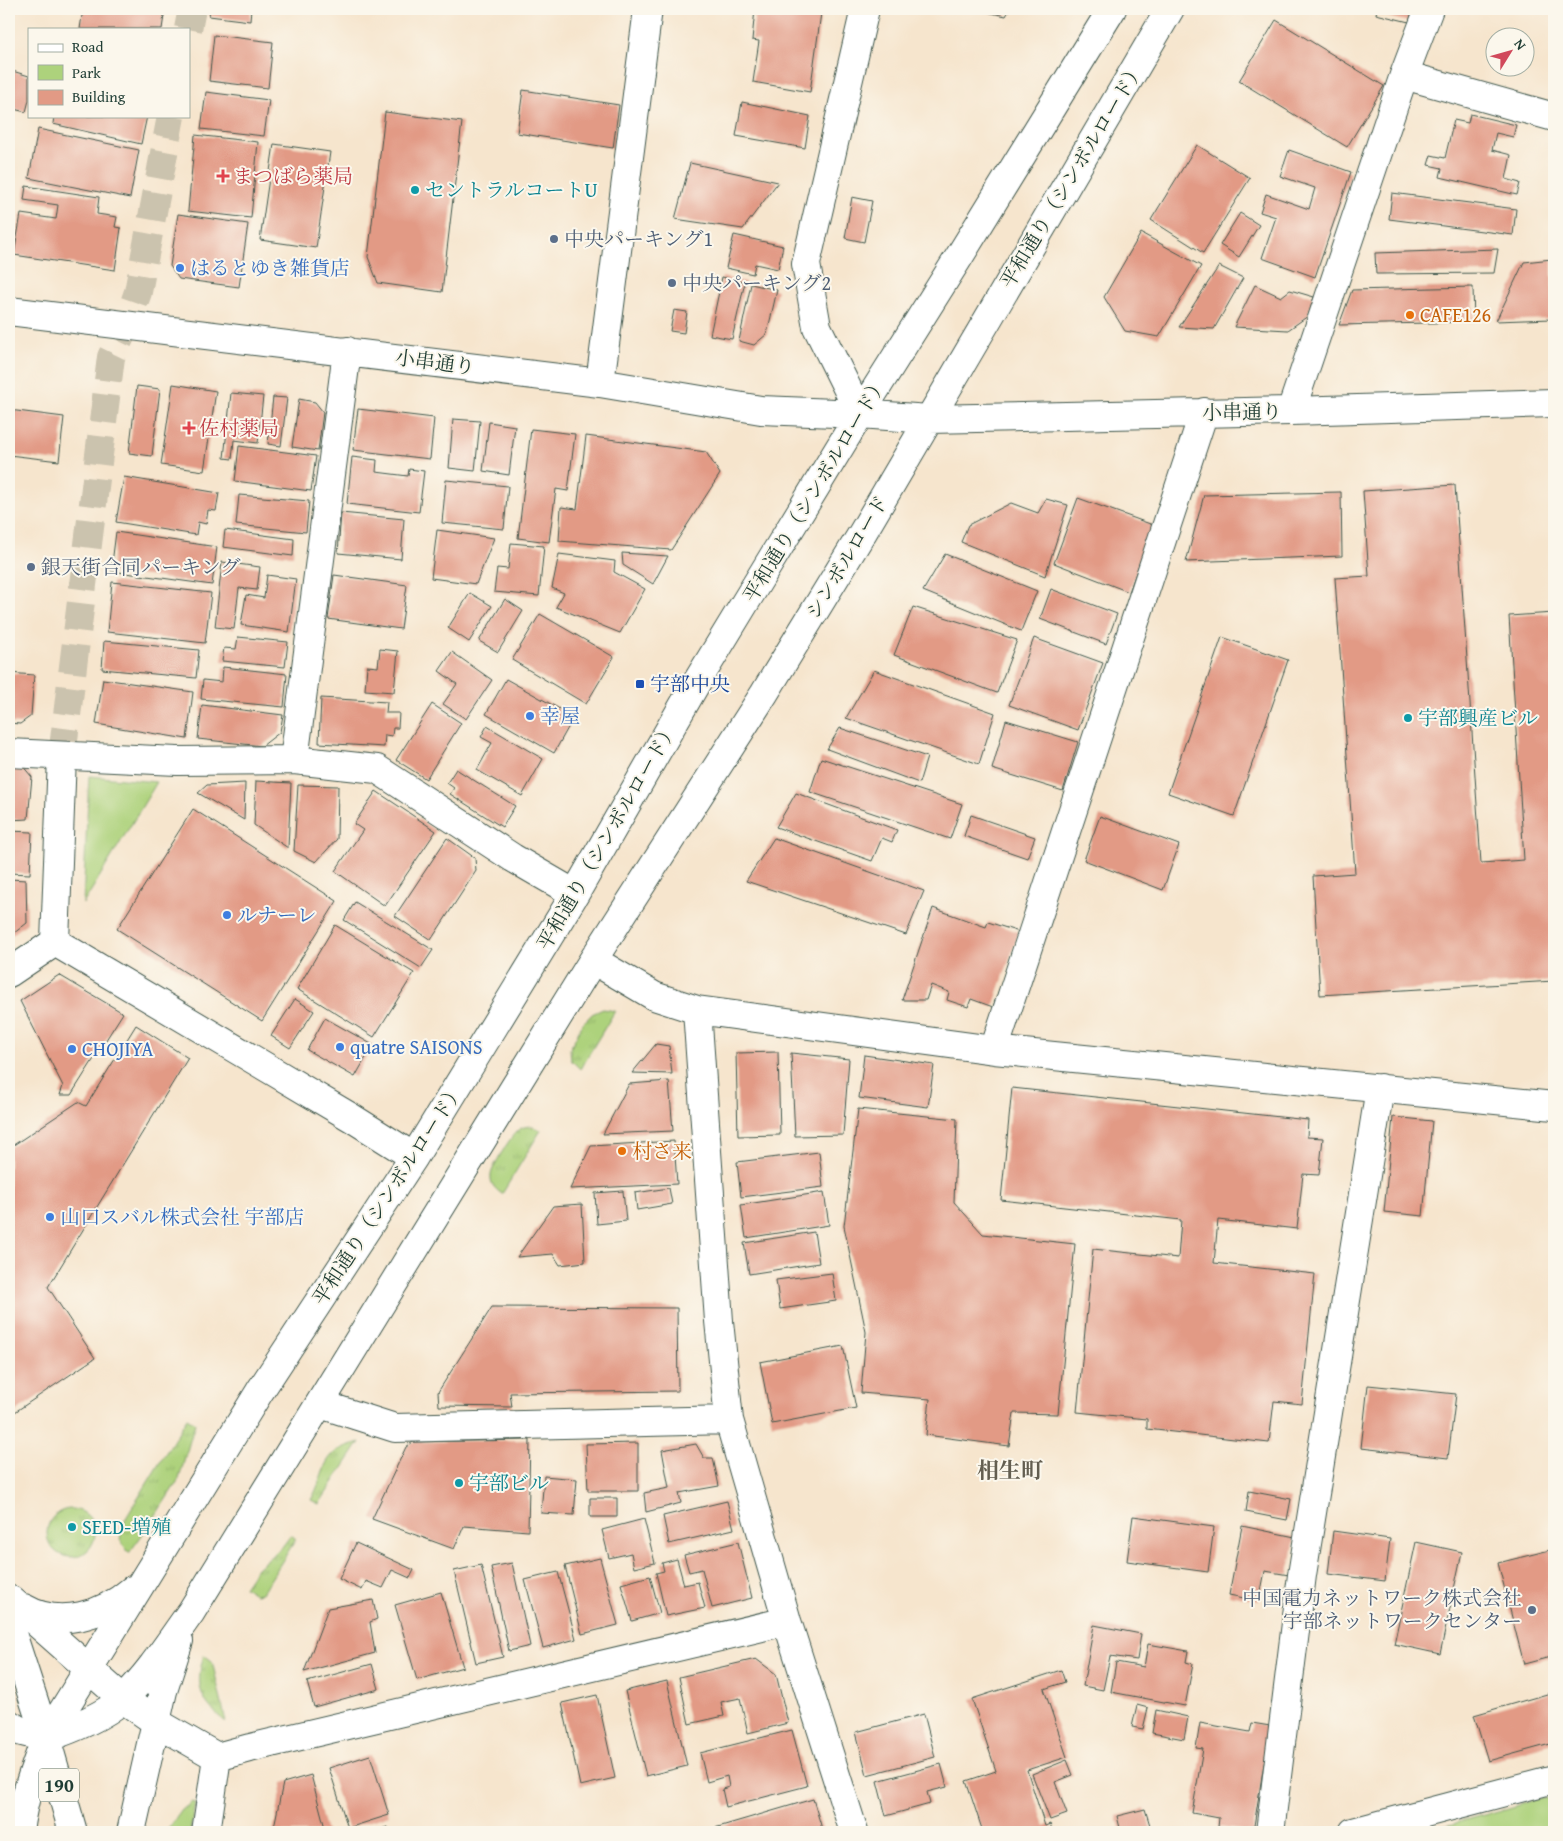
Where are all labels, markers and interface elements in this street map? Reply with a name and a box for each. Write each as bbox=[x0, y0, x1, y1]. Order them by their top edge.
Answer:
legend bbox=[28, 28, 190, 118]
north arrow bbox=[1486, 28, 1536, 78]
text: N bbox=[1510, 34, 1532, 54]
text: Road bbox=[72, 36, 103, 57]
street label: 平和通り（シンボルロード） bbox=[992, 56, 1151, 293]
text: Park bbox=[72, 62, 101, 83]
text: Building bbox=[72, 86, 126, 107]
place label: まつばら薬局 bbox=[233, 161, 353, 190]
marker: まつばら薬局 bbox=[217, 170, 229, 182]
place label: セントラルコートU bbox=[425, 175, 598, 204]
marker: セントラルコートU bbox=[409, 184, 421, 196]
place label: 中央パーキング1 bbox=[564, 224, 713, 253]
marker: 中央パーキング1 bbox=[548, 233, 560, 245]
place label: はるとゆき雑貨店 bbox=[190, 253, 350, 282]
marker: はるとゆき雑貨店 bbox=[174, 262, 186, 274]
place label: 中央パーキング2 bbox=[682, 268, 831, 297]
marker: 中央パーキング2 bbox=[666, 277, 678, 289]
place label: CAFE126 bbox=[1420, 300, 1491, 329]
marker: CAFE126 bbox=[1404, 309, 1416, 321]
street label: 小串通り bbox=[394, 342, 477, 381]
street label: 平和通り（シンボルロード） bbox=[738, 371, 892, 607]
street label: 小串通り bbox=[1202, 396, 1282, 427]
place label: 佐村薬局 bbox=[199, 413, 279, 442]
marker: 佐村薬局 bbox=[183, 422, 195, 434]
street label: シンボルロード bbox=[801, 491, 893, 623]
place label: 銀天街合同パーキング bbox=[41, 552, 240, 581]
marker: 銀天街合同パーキング bbox=[25, 561, 37, 573]
place label: 宇部中央 bbox=[650, 669, 730, 698]
marker: 宇部中央 bbox=[634, 678, 646, 690]
place label: 幸屋 bbox=[540, 701, 580, 730]
place label: 宇部興産ビル bbox=[1418, 703, 1538, 732]
marker: 幸屋 bbox=[524, 710, 536, 722]
marker: 宇部興産ビル bbox=[1402, 712, 1414, 724]
street label: 平和通り（シンボルロード） bbox=[529, 716, 684, 955]
place label: ルナーレ bbox=[237, 900, 317, 929]
marker: ルナーレ bbox=[221, 909, 233, 921]
place label: quatre SAISONS bbox=[350, 1032, 482, 1061]
place label: CHOJIYA bbox=[82, 1034, 153, 1063]
marker: quatre SAISONS bbox=[334, 1041, 346, 1053]
marker: CHOJIYA bbox=[66, 1043, 78, 1055]
street label: 平和通り（シンボルロード） bbox=[305, 1077, 470, 1310]
place label: 村さ来 bbox=[632, 1136, 692, 1165]
marker: 村さ来 bbox=[616, 1145, 628, 1157]
place label: 山口スバル株式会社 宇部店 bbox=[60, 1202, 304, 1231]
marker: 山口スバル株式会社 宇部店 bbox=[44, 1211, 56, 1223]
district label: 相生町 bbox=[977, 1454, 1043, 1486]
place label: 宇部ビル bbox=[469, 1468, 549, 1497]
marker: 宇部ビル bbox=[453, 1477, 465, 1489]
place label: SEED-増殖 bbox=[82, 1512, 171, 1541]
marker: SEED-増殖 bbox=[66, 1521, 78, 1533]
place label: 中国電力ネットワーク株式会社 宇部ネットワークセンター bbox=[1242, 1583, 1522, 1635]
marker: 中国電力ネットワーク株式会社 宇部ネットワークセンター bbox=[1526, 1604, 1538, 1616]
road number: 190 bbox=[39, 1768, 79, 1802]

